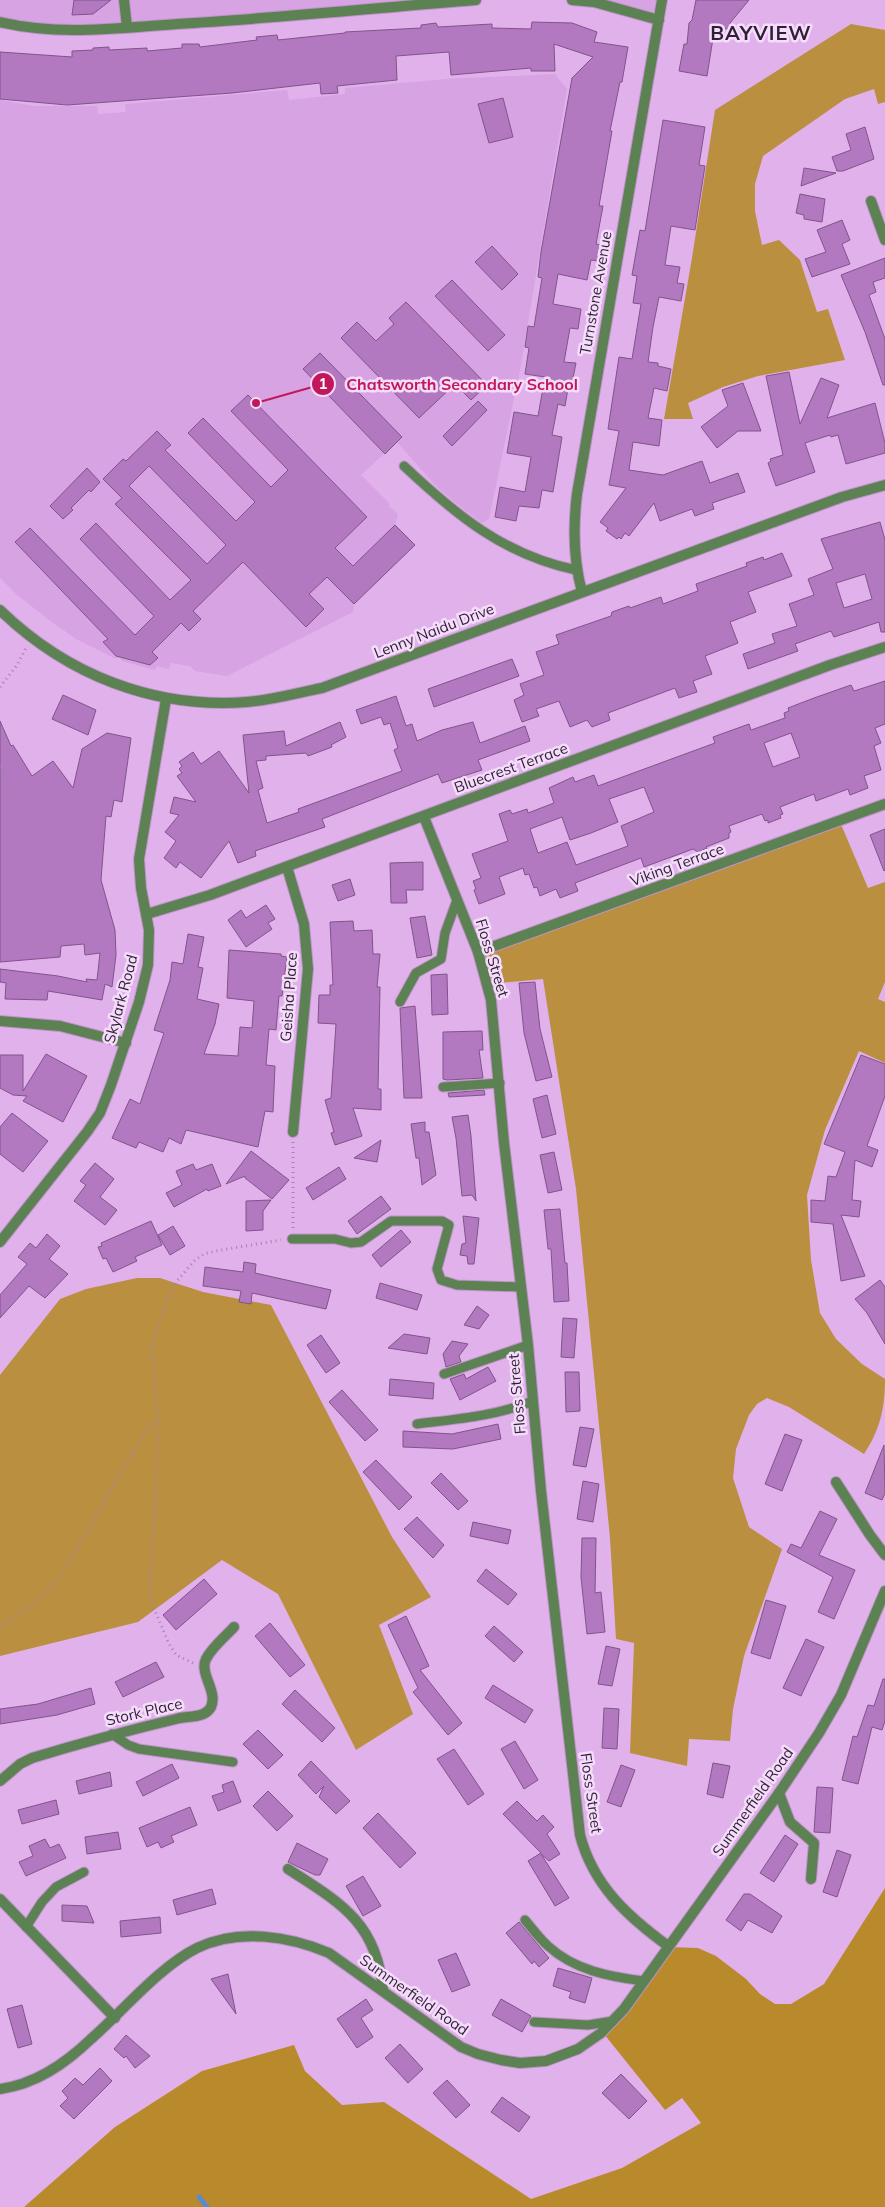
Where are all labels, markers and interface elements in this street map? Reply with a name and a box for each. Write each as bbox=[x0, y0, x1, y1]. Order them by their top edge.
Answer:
district label: BAYVIEW bbox=[710, 20, 812, 45]
street label: Turnstone Avenue bbox=[575, 230, 616, 356]
callout: Chatsworth Secondary School bbox=[311, 369, 587, 400]
text: 1 bbox=[318, 374, 328, 393]
text: Chatsworth Secondary School bbox=[346, 374, 578, 394]
street label: Lenny Naidu Drive bbox=[371, 599, 497, 662]
street label: Bluecrest Terrace bbox=[451, 738, 570, 797]
street label: Viking Terrace bbox=[627, 839, 726, 890]
street label: Floss Street bbox=[472, 916, 513, 999]
street label: Skylark Road bbox=[100, 952, 141, 1045]
street label: Geisha Place bbox=[276, 952, 301, 1042]
street label: Floss Street bbox=[504, 1353, 529, 1435]
street label: Stork Place bbox=[104, 1693, 184, 1730]
street label: Summerfield Road bbox=[708, 1744, 797, 1860]
street label: Floss Street bbox=[576, 1752, 607, 1834]
street label: Summerfield Road bbox=[356, 1950, 472, 2039]

